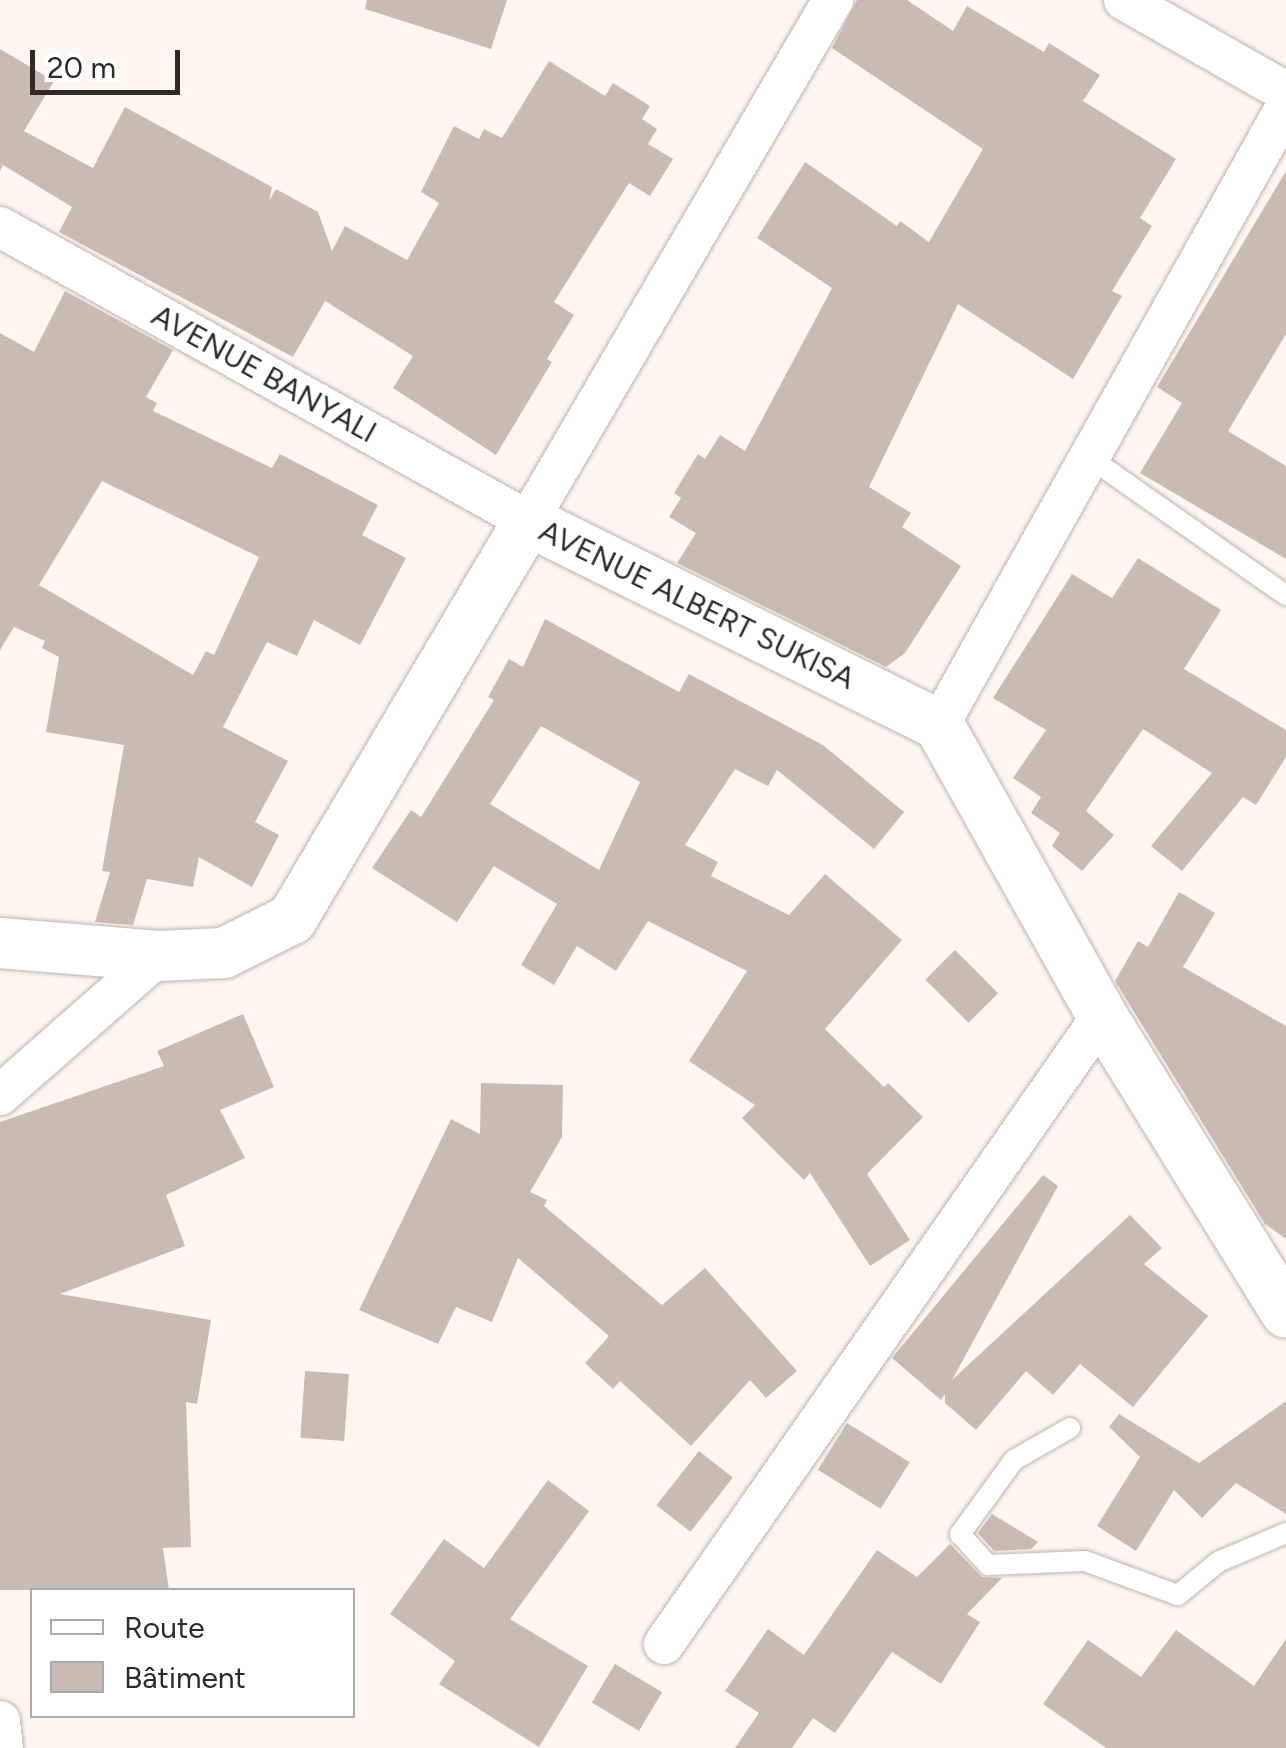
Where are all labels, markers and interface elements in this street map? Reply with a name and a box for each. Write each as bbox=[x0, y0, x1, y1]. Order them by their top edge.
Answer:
scale bar bbox=[35, 30, 185, 92]
text: 20 m bbox=[47, 49, 116, 86]
street label: AVENUE BANYALI bbox=[145, 297, 383, 451]
street label: AVENUE ALBERT SUKISA bbox=[533, 513, 861, 697]
legend bbox=[30, 1588, 355, 1718]
text: Route bbox=[124, 1609, 205, 1646]
text: Bâtiment bbox=[124, 1659, 246, 1696]

